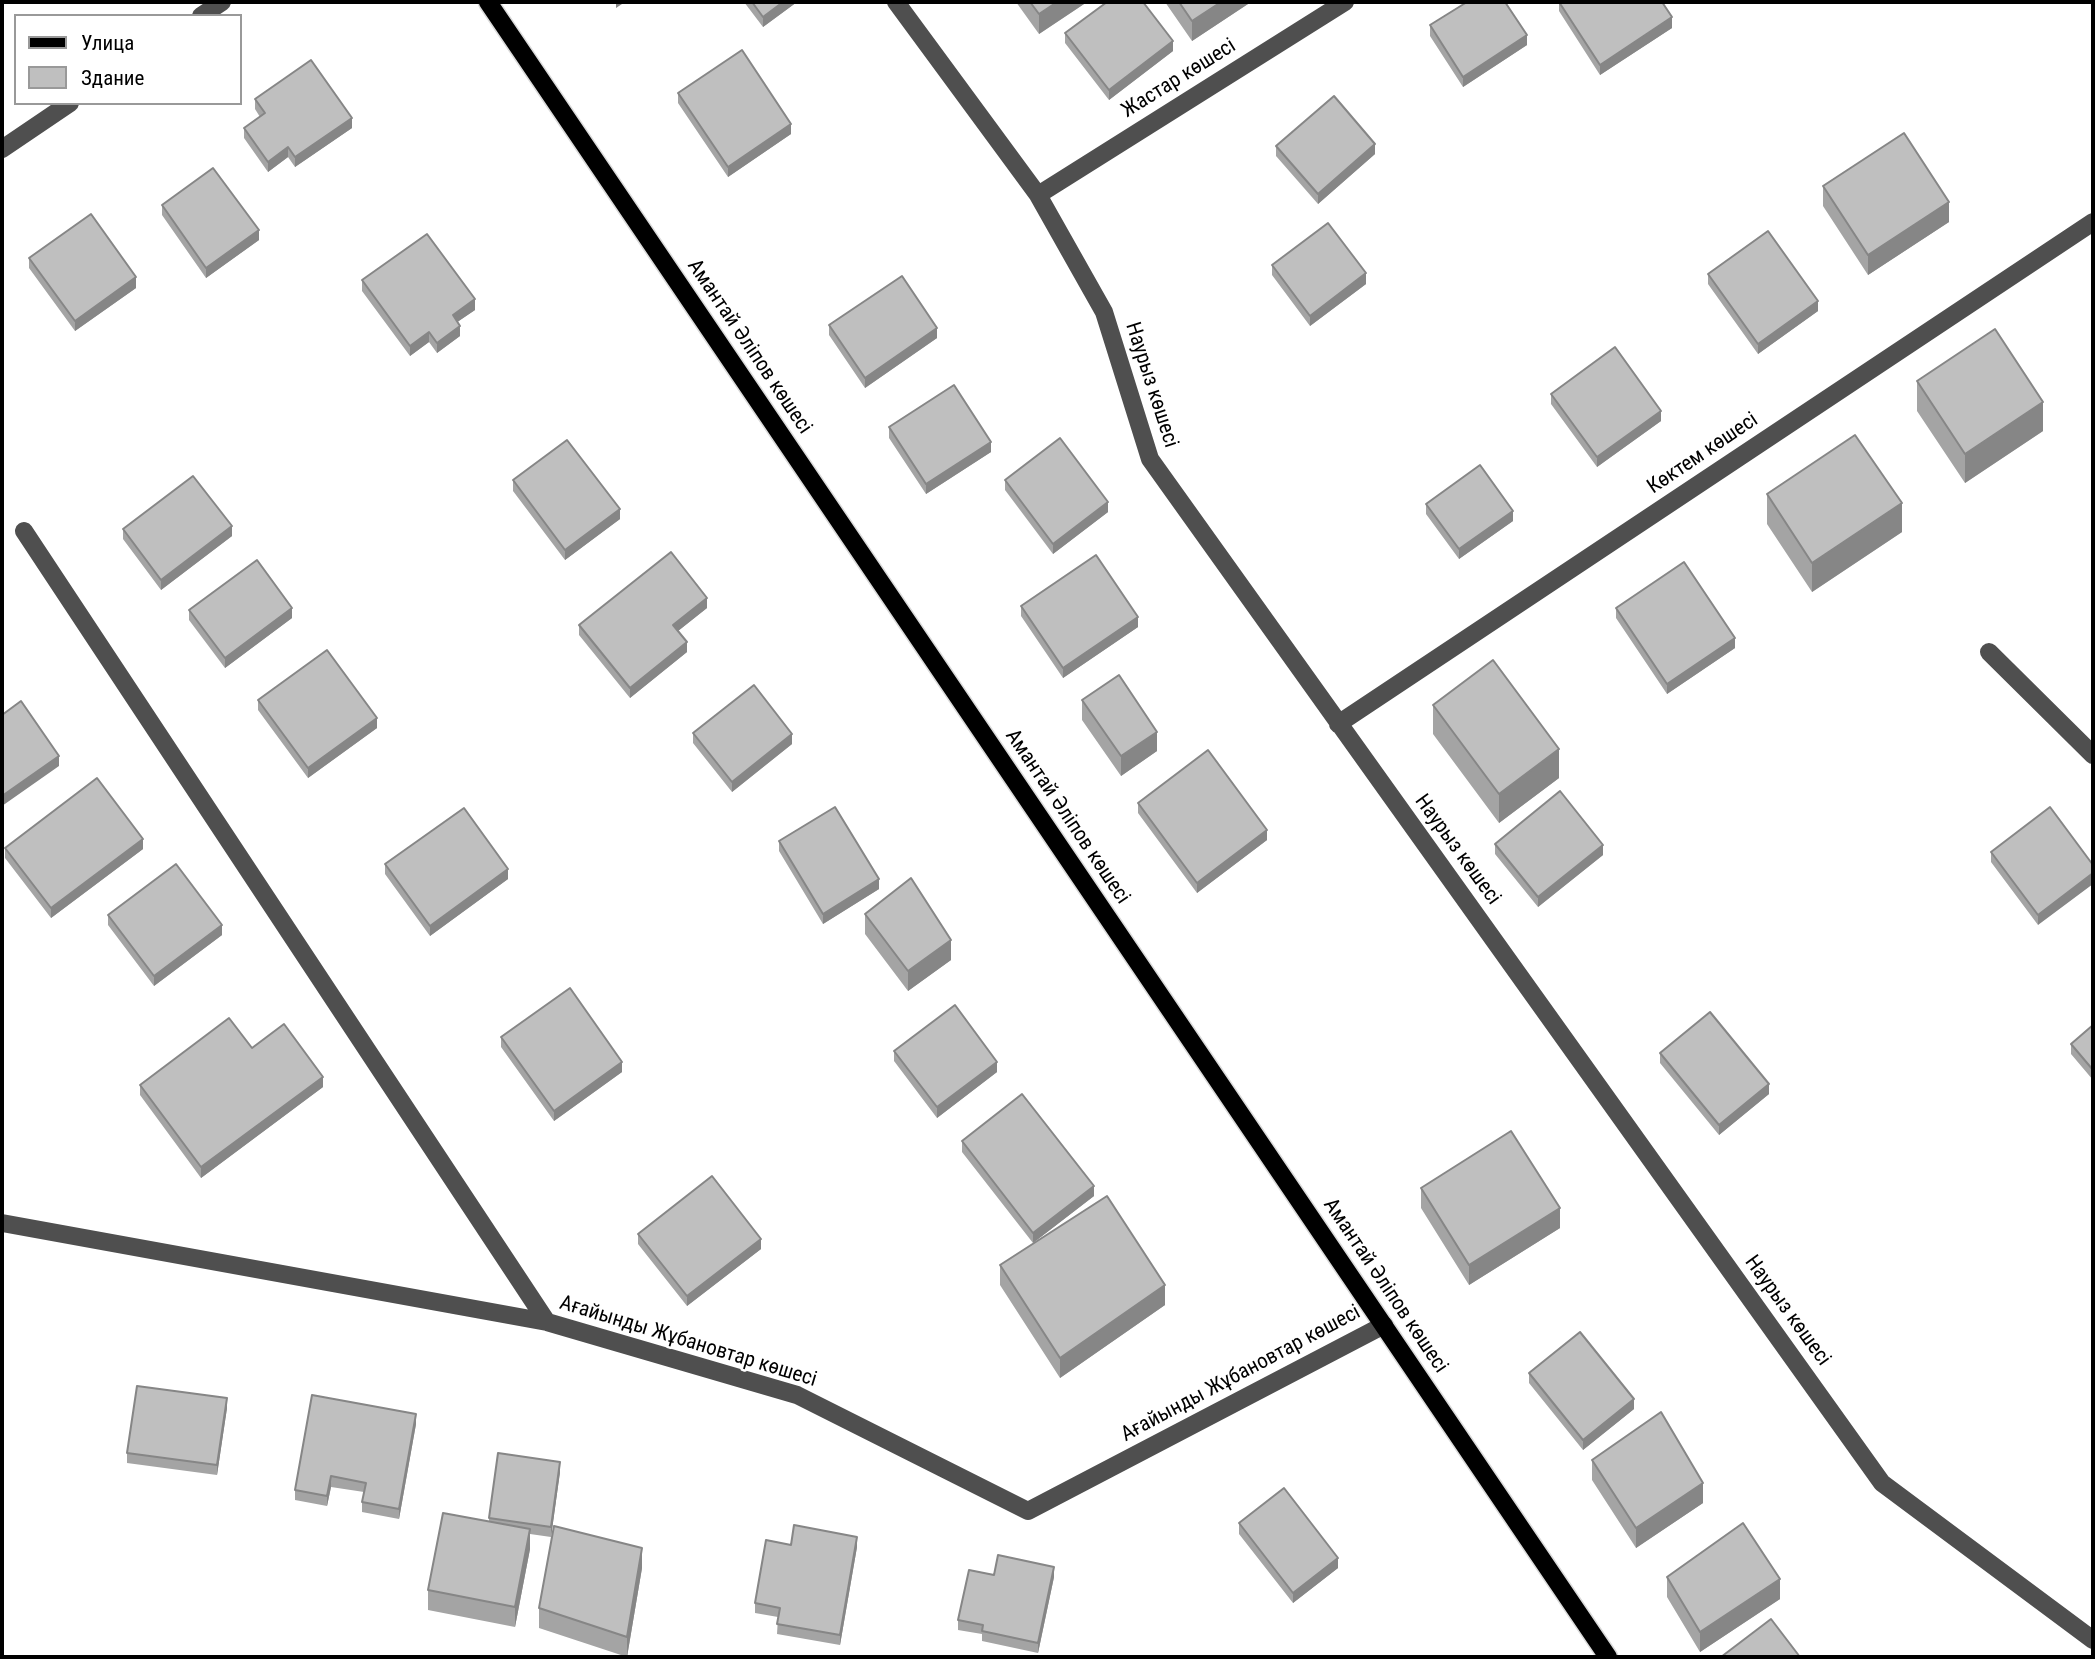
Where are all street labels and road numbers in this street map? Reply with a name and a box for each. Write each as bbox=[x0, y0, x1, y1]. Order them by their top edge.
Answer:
street label: Жастар көшесі bbox=[1117, 34, 1241, 124]
street label: Амантай Әліпов көшесі bbox=[681, 255, 817, 439]
street label: Наурыз көшесі bbox=[1119, 319, 1183, 451]
street label: Көктем көшесі bbox=[1643, 408, 1763, 500]
street label: Амантай Әліпов көшесі bbox=[999, 725, 1135, 909]
street label: Наурыз көшесі bbox=[1409, 790, 1505, 910]
street label: Амантай Әліпов көшесі bbox=[1317, 1194, 1453, 1378]
street label: Наурыз көшесі bbox=[1739, 1251, 1835, 1371]
street label: Ағайынды Жұбановтар көшесі bbox=[556, 1291, 820, 1393]
street label: Ағайынды Жұбановтар көшесі bbox=[1117, 1300, 1365, 1448]

